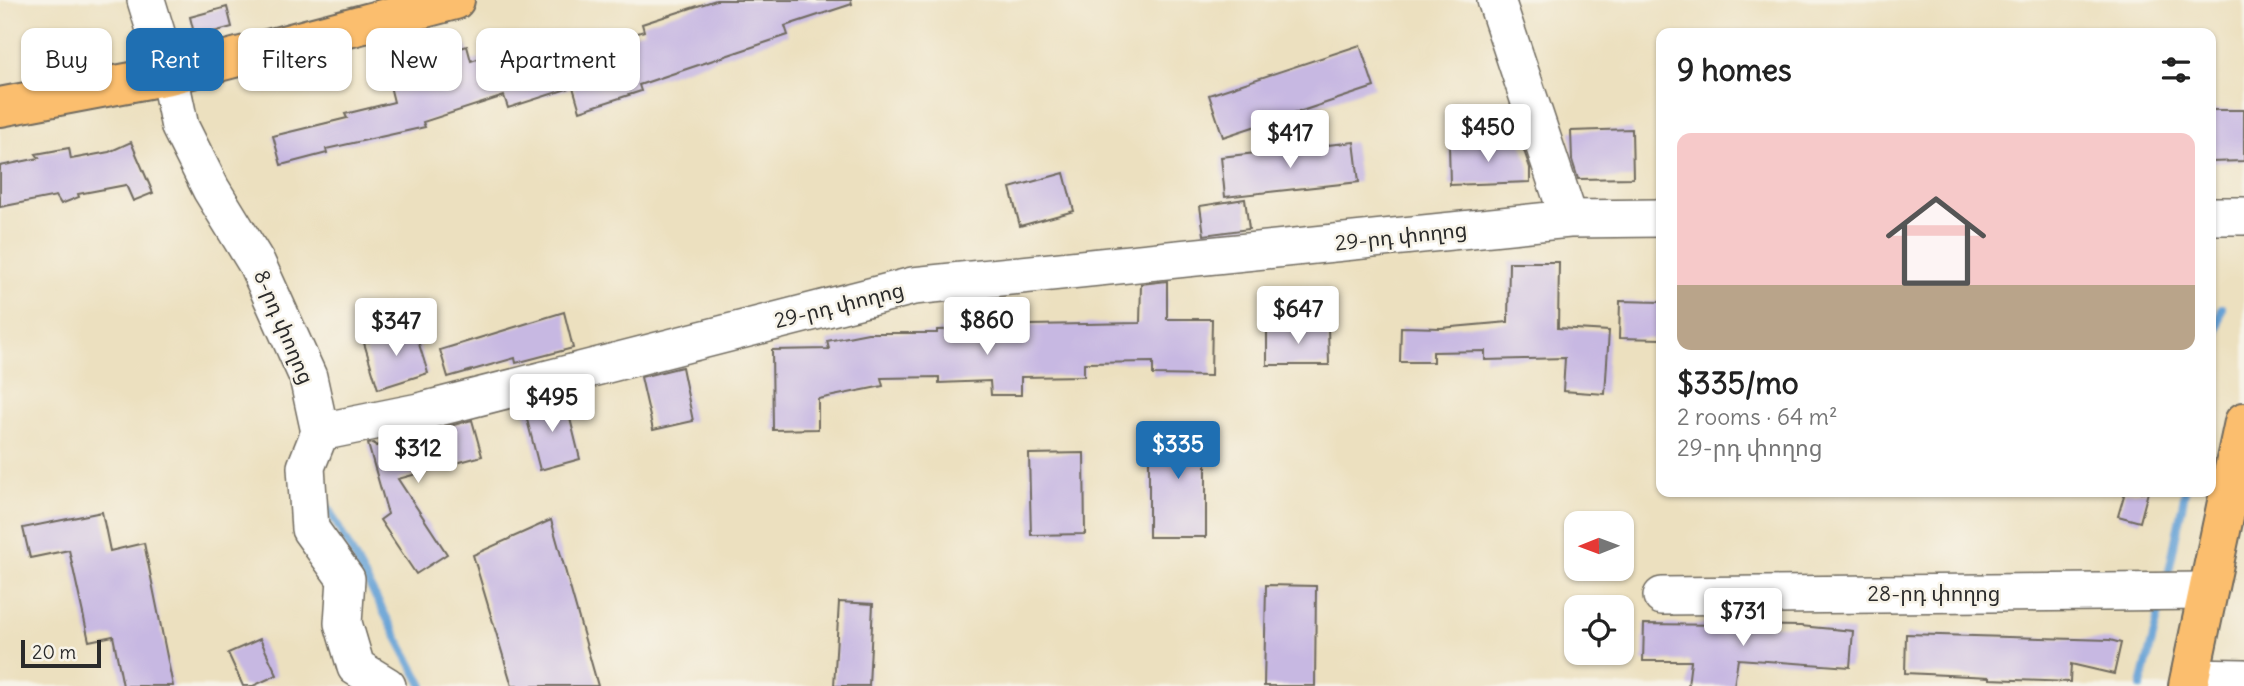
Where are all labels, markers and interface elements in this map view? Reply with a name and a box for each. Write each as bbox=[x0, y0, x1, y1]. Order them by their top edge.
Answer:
chip: Buy bbox=[21, 28, 112, 91]
chip: Rent bbox=[126, 28, 224, 91]
chip: Filters bbox=[238, 28, 352, 91]
chip: New bbox=[366, 28, 462, 91]
chip: Apartment bbox=[476, 28, 640, 91]
text: 9 homes bbox=[1677, 51, 1792, 89]
icon: filters bbox=[2157, 51, 2195, 89]
pin: $450 bbox=[1447, 104, 1529, 164]
pin: $417 bbox=[1249, 110, 1331, 170]
text: $450 bbox=[1461, 112, 1515, 141]
text: $417 bbox=[1267, 118, 1313, 147]
icon: home bbox=[1873, 178, 1999, 304]
street label: 29-րդ փողոց bbox=[1334, 216, 1468, 256]
street label: 8-րդ փողոց bbox=[248, 266, 320, 388]
street label: 29-րդ փողոց bbox=[771, 276, 907, 334]
pin: $647 bbox=[1257, 286, 1339, 346]
text: $647 bbox=[1273, 294, 1323, 323]
pin: $347 bbox=[355, 298, 437, 358]
pin: $860 bbox=[946, 298, 1028, 357]
text: $860 bbox=[960, 305, 1014, 334]
text: $347 bbox=[371, 306, 421, 335]
text: $335/mo bbox=[1677, 364, 1799, 402]
pin: $495 bbox=[511, 374, 593, 434]
text: $495 bbox=[526, 382, 578, 411]
text: 2 rooms · 64 m² bbox=[1677, 402, 1838, 431]
pin: $335 bbox=[1137, 421, 1219, 481]
pin: $312 bbox=[377, 426, 459, 485]
text: $335 bbox=[1152, 429, 1204, 458]
text: $312 bbox=[394, 433, 442, 462]
text: 29-րդ փողոց bbox=[1677, 433, 1822, 462]
north arrow bbox=[1564, 511, 1634, 581]
map controls bbox=[1564, 511, 1634, 665]
street label: 28-րդ փողոց bbox=[1868, 580, 2000, 607]
pin: $731 bbox=[1702, 588, 1784, 648]
button: locate bbox=[1564, 595, 1634, 665]
text: $731 bbox=[1720, 596, 1766, 625]
scale bar bbox=[21, 637, 102, 669]
text: 20 m bbox=[32, 640, 76, 664]

